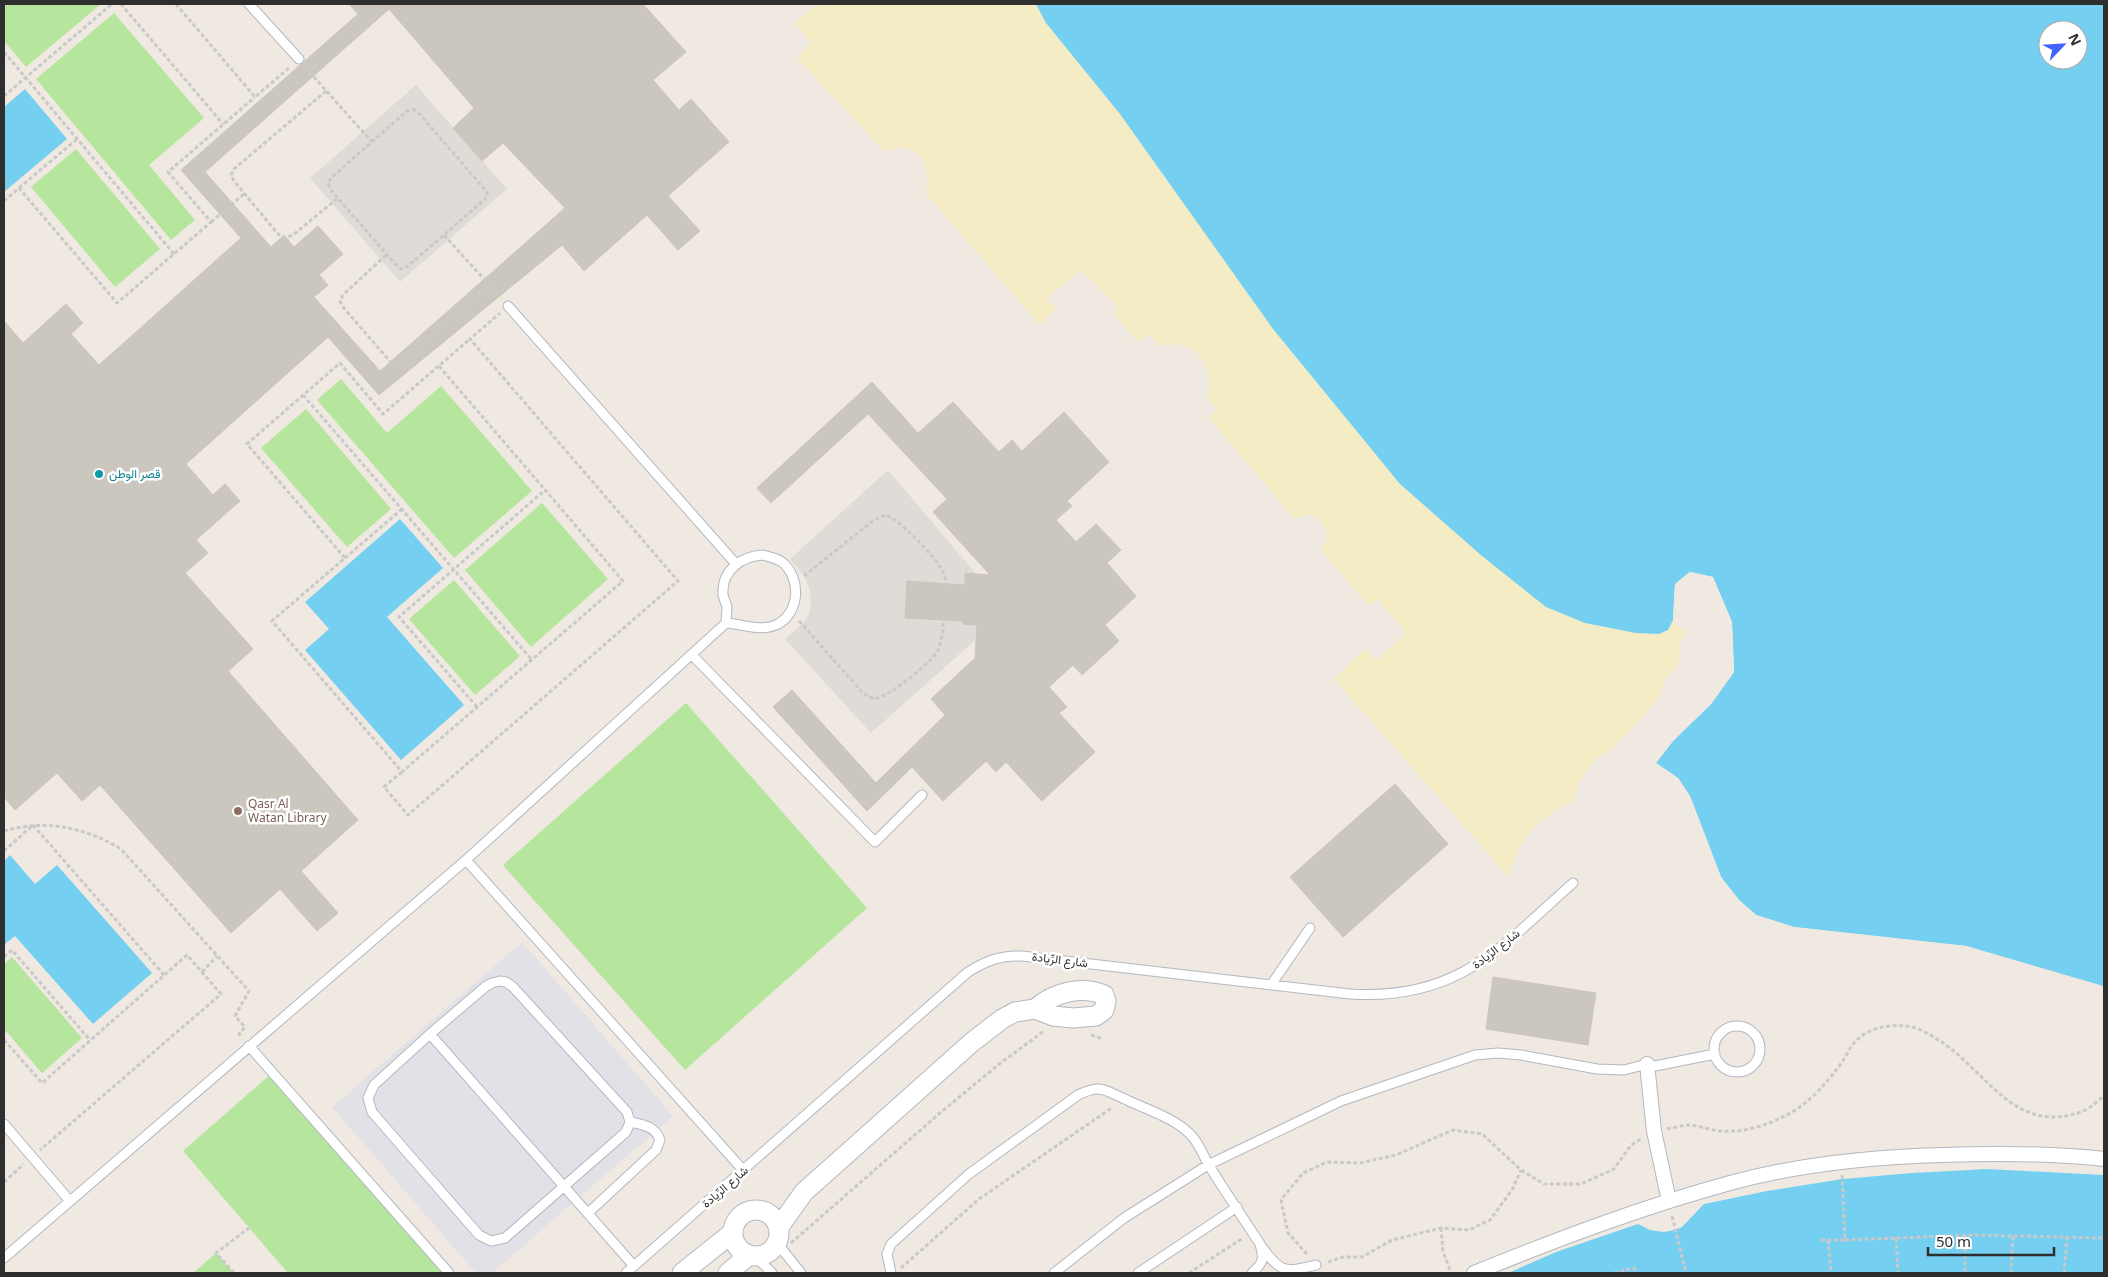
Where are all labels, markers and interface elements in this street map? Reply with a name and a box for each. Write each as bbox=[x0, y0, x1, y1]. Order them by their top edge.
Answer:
north arrow bbox=[2038, 20, 2088, 70]
text: N bbox=[2064, 30, 2086, 48]
place label: قصر الوطن bbox=[109, 465, 161, 482]
marker: قصر الوطن bbox=[93, 468, 105, 480]
place label: Qasr Al Watan Library bbox=[248, 795, 327, 826]
marker: Qasr Al Watan Library bbox=[232, 805, 244, 817]
street label: شارع الرِّيادة bbox=[1468, 925, 1524, 973]
street label: شارع الرِّيادة bbox=[1031, 948, 1089, 972]
street label: شارع الرِّيادة bbox=[698, 1162, 752, 1212]
scale bar bbox=[1928, 1224, 2054, 1256]
text: 50 m bbox=[1936, 1231, 1971, 1251]

